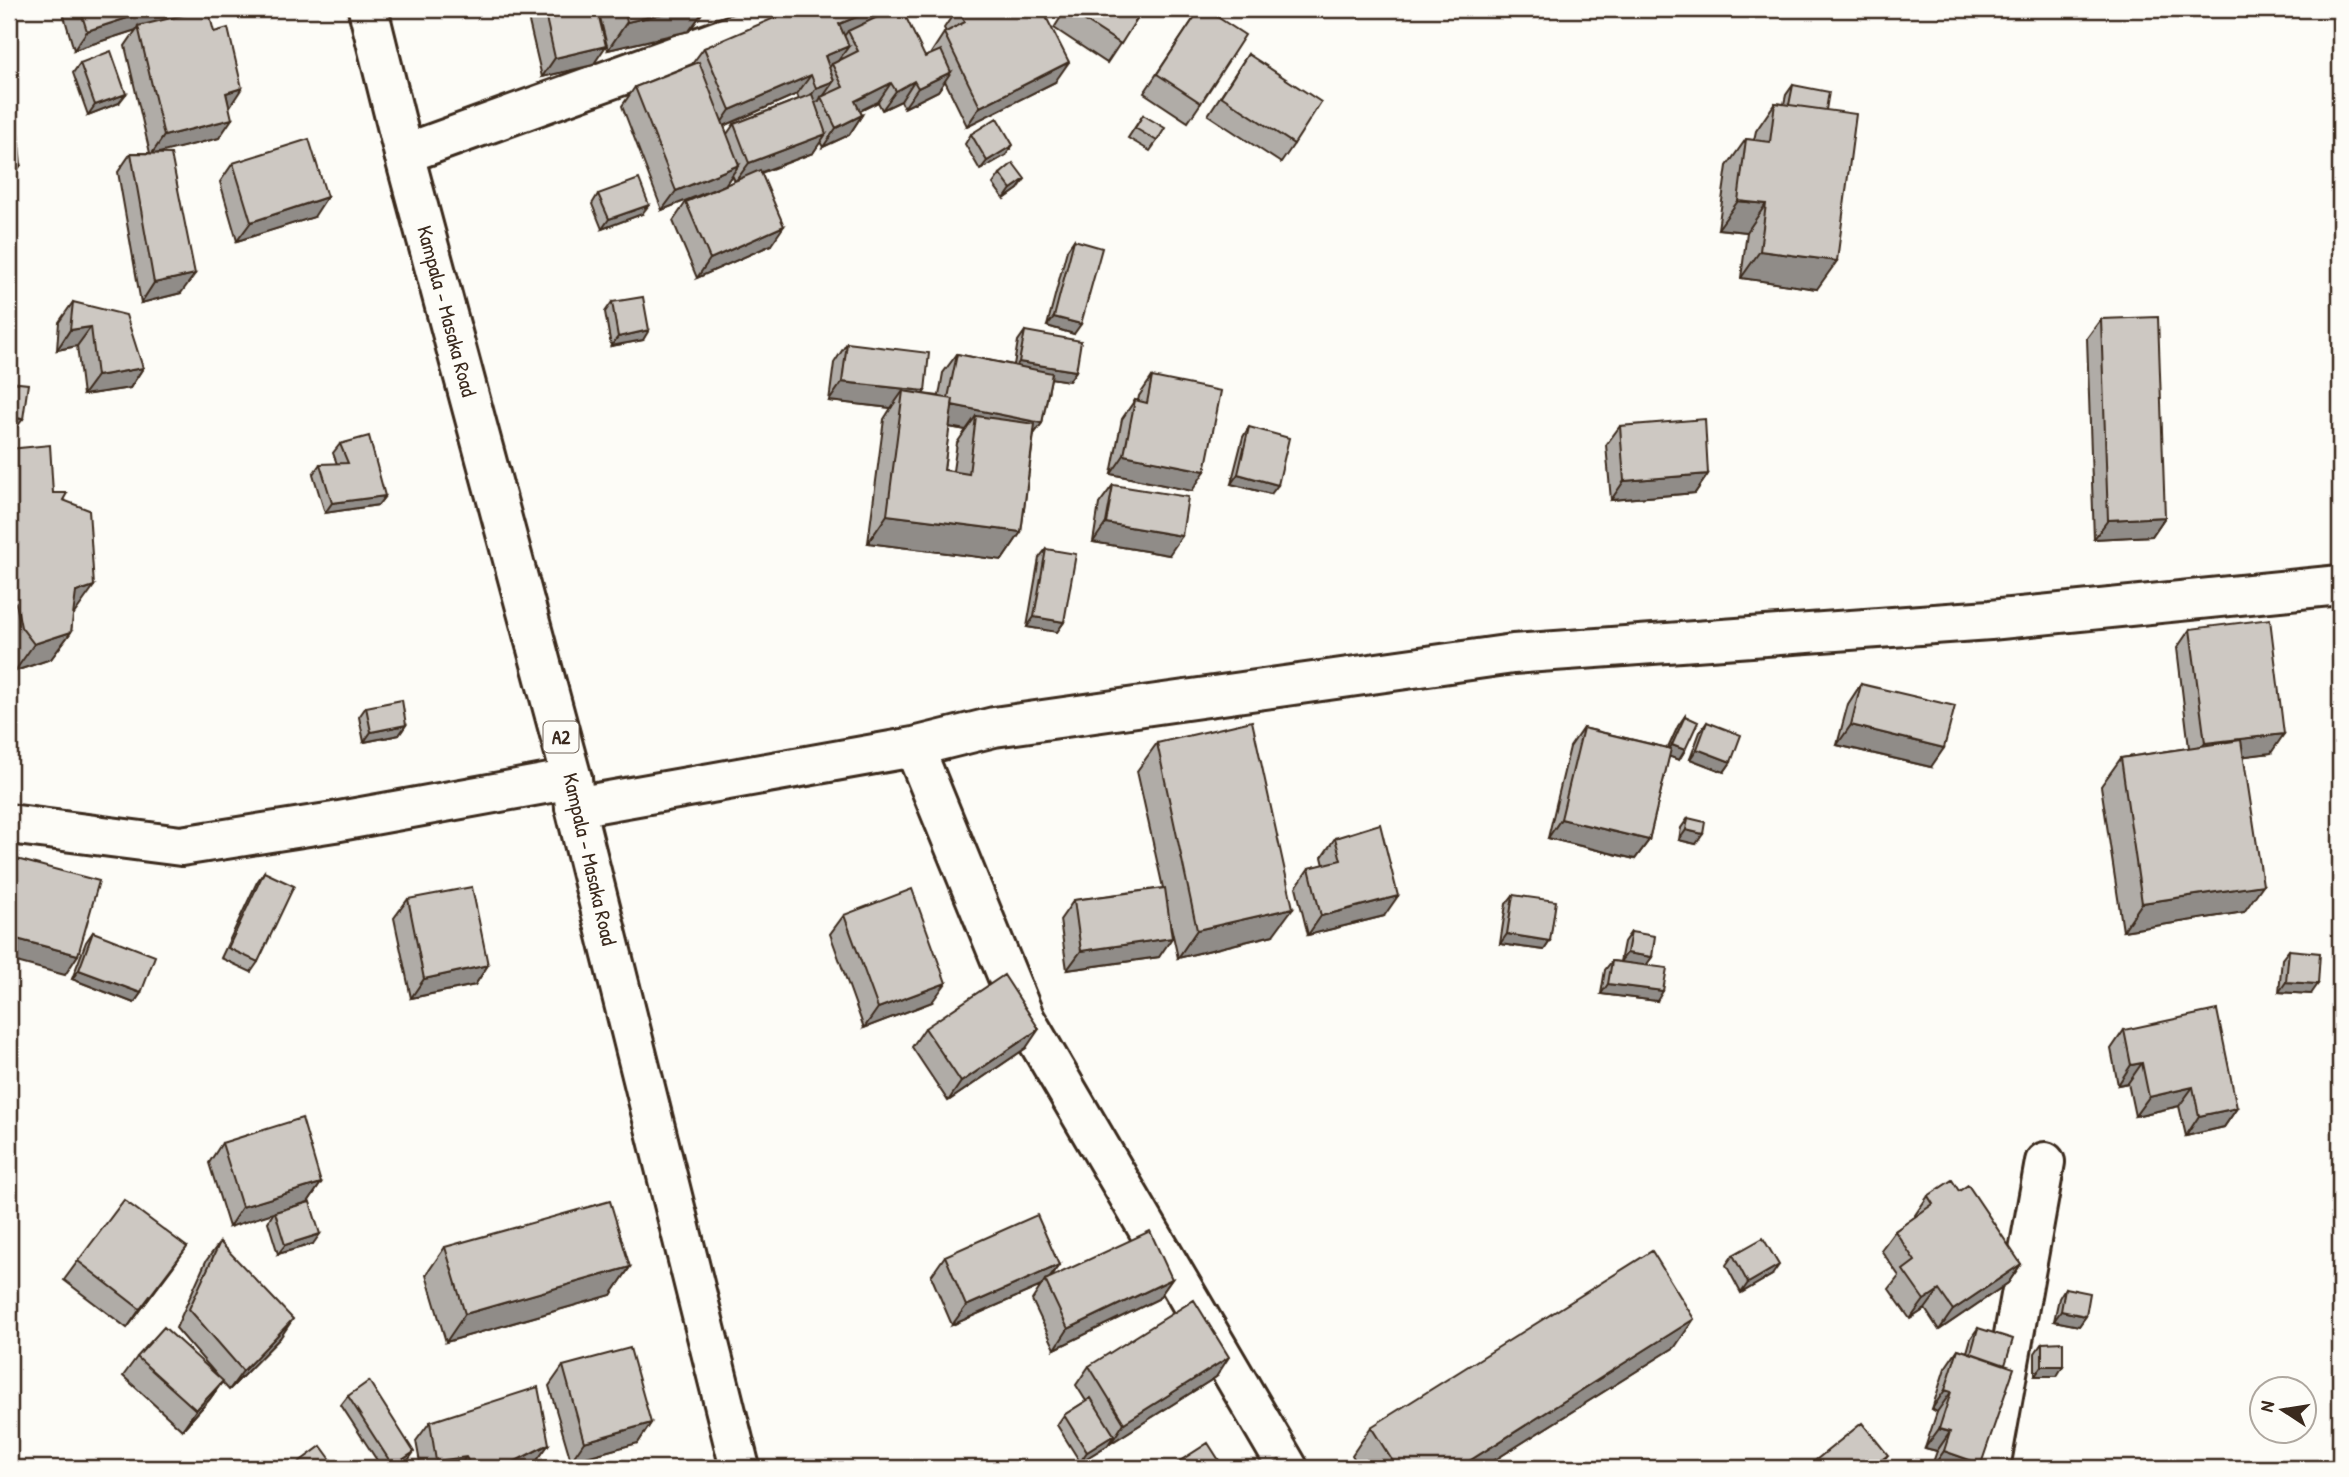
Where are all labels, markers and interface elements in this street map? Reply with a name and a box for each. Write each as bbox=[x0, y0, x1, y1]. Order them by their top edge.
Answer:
street label: Kampala - Masaka Road bbox=[410, 222, 484, 400]
road number: A2 bbox=[544, 722, 578, 752]
street label: Kampala - Masaka Road bbox=[556, 770, 624, 948]
north arrow bbox=[2248, 1376, 2318, 1446]
text: N bbox=[2253, 1399, 2280, 1414]

